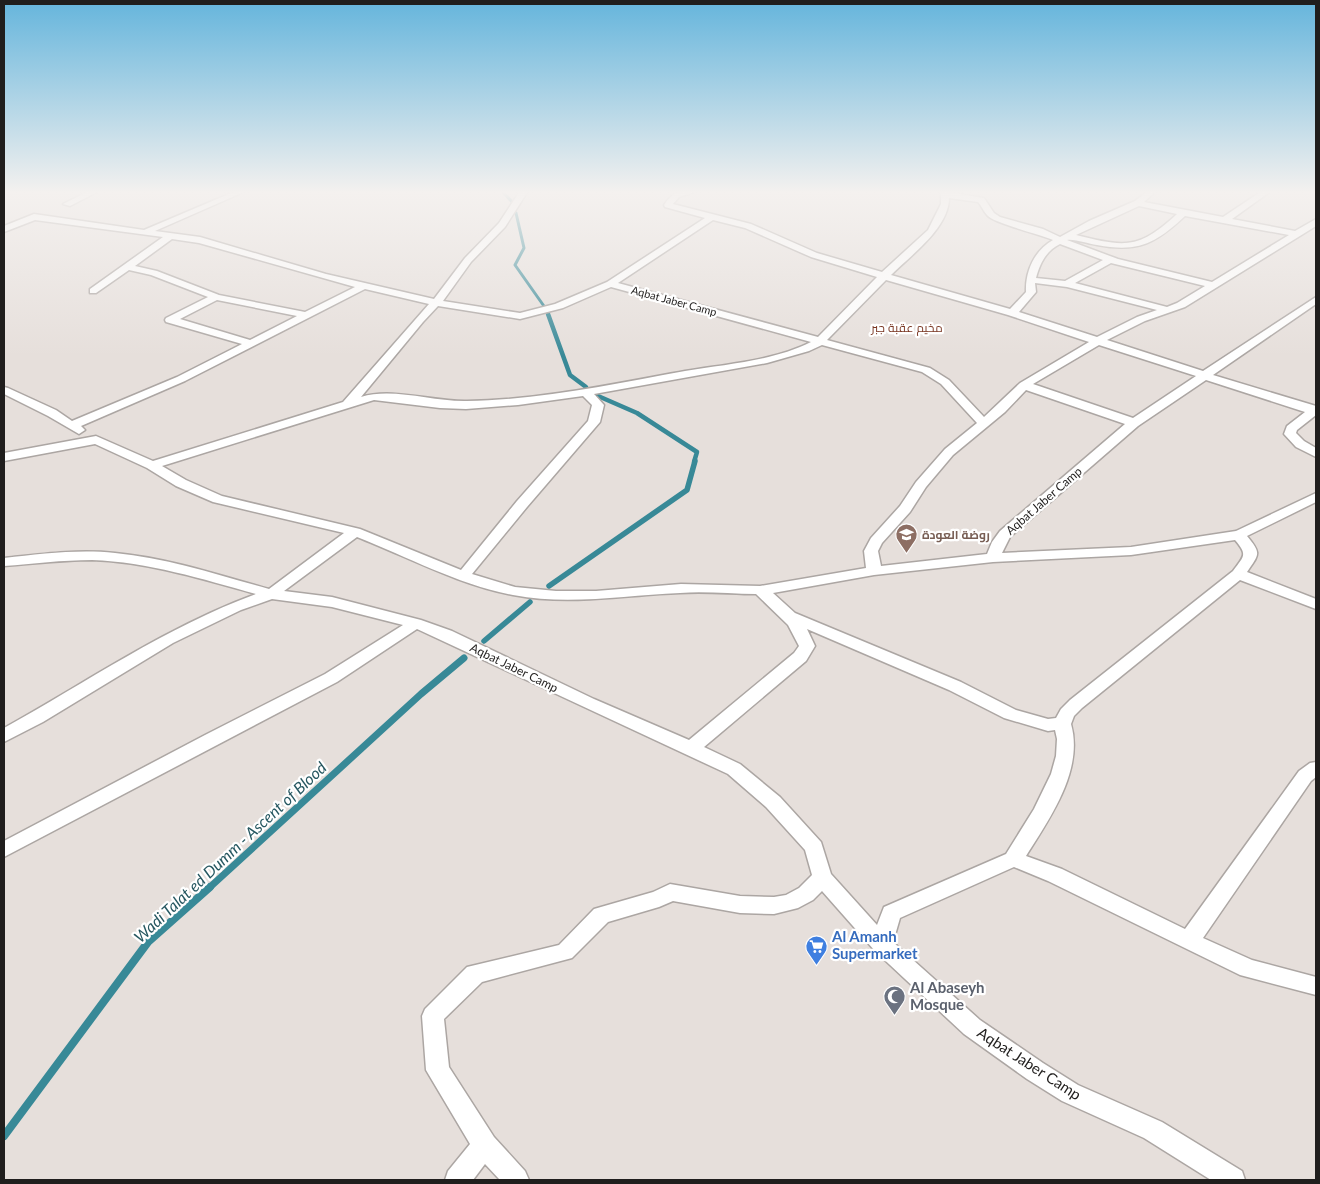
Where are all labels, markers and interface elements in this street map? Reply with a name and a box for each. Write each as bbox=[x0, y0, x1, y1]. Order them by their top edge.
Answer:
street label: Aqbat Jaber Camp bbox=[630, 283, 718, 318]
district label: مخيم عقبة جبر bbox=[870, 320, 943, 336]
street label: Aqbat Jaber Camp bbox=[1003, 463, 1085, 538]
school or university icon: روضة العودة bbox=[894, 523, 918, 554]
place label: روضة العودة bbox=[922, 527, 990, 543]
street label: Aqbat Jaber Camp bbox=[468, 640, 561, 695]
water label: Wadi Talat ed Dumm - Ascent of Blood bbox=[130, 757, 330, 946]
place label: Al Amanh Supermarket bbox=[831, 927, 918, 962]
supermarket icon: Al Amanh Supermarket bbox=[804, 934, 828, 965]
place label: Al Abaseyh Mosque bbox=[909, 978, 985, 1013]
mosque icon: Al Abaseyh Mosque bbox=[882, 985, 906, 1016]
street label: Aqbat Jaber Camp bbox=[974, 1023, 1085, 1103]

